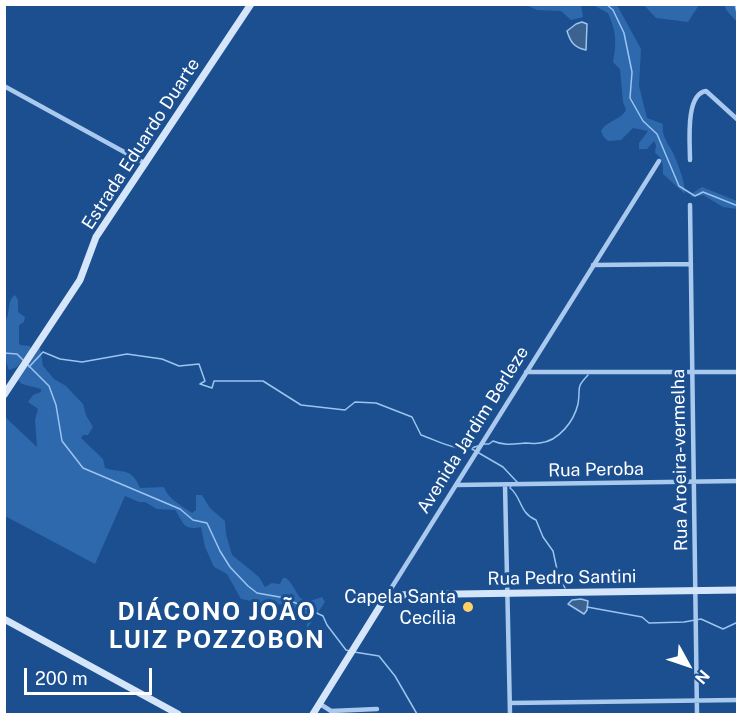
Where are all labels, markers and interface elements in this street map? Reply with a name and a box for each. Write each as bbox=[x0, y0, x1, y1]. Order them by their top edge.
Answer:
street label: Estrada Eduardo Duarte bbox=[78, 54, 204, 234]
street label: Avenida Jardim Berleze bbox=[413, 342, 533, 518]
street label: Rua Aroeira-vermelha bbox=[668, 369, 692, 551]
street label: Rua Peroba bbox=[548, 458, 644, 482]
street label: Rua Pedro Santini bbox=[487, 566, 637, 590]
place label: Capela Santa Cecília bbox=[344, 586, 456, 628]
district label: DIÁCONO JOÃO LUIZ POZZOBON bbox=[109, 599, 325, 655]
marker: Capela Santa Cecília bbox=[461, 600, 475, 614]
north arrow bbox=[658, 635, 718, 695]
scale bar bbox=[27, 656, 154, 694]
text: N bbox=[691, 666, 713, 688]
text: 200 m bbox=[35, 668, 88, 689]

